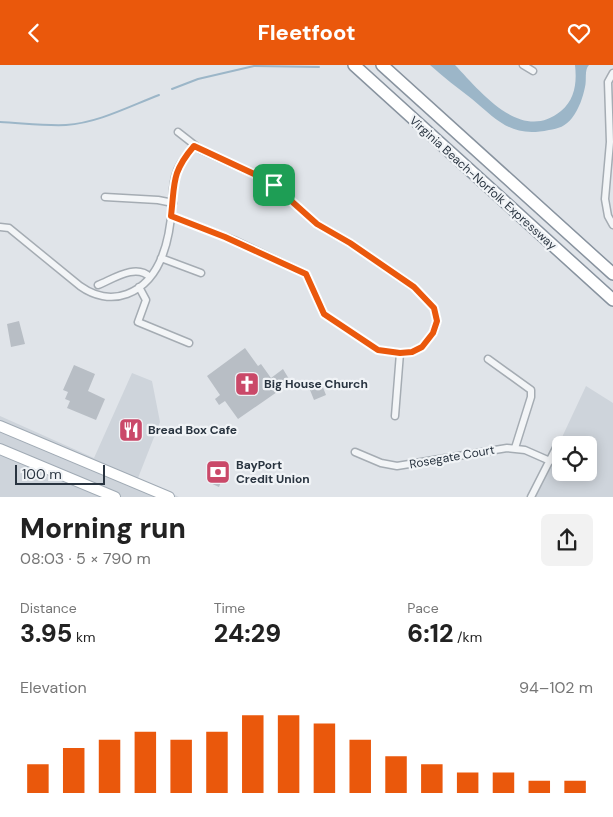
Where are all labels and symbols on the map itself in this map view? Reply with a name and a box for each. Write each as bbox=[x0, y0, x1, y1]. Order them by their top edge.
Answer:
street label: Virginia Beach-Norfolk Expressway bbox=[406, 113, 560, 254]
pin bbox=[253, 164, 295, 206]
church icon: Big House Church bbox=[234, 371, 260, 397]
place label: Big House Church bbox=[264, 376, 368, 392]
restaurant icon: Bread Box Cafe bbox=[118, 417, 144, 443]
place label: Bread Box Cafe bbox=[148, 422, 237, 438]
street label: Rosegate Court bbox=[408, 442, 496, 472]
place label: BayPort Credit Union bbox=[236, 457, 310, 487]
bank icon: BayPort Credit Union bbox=[205, 459, 231, 485]
scale bar bbox=[15, 462, 105, 485]

